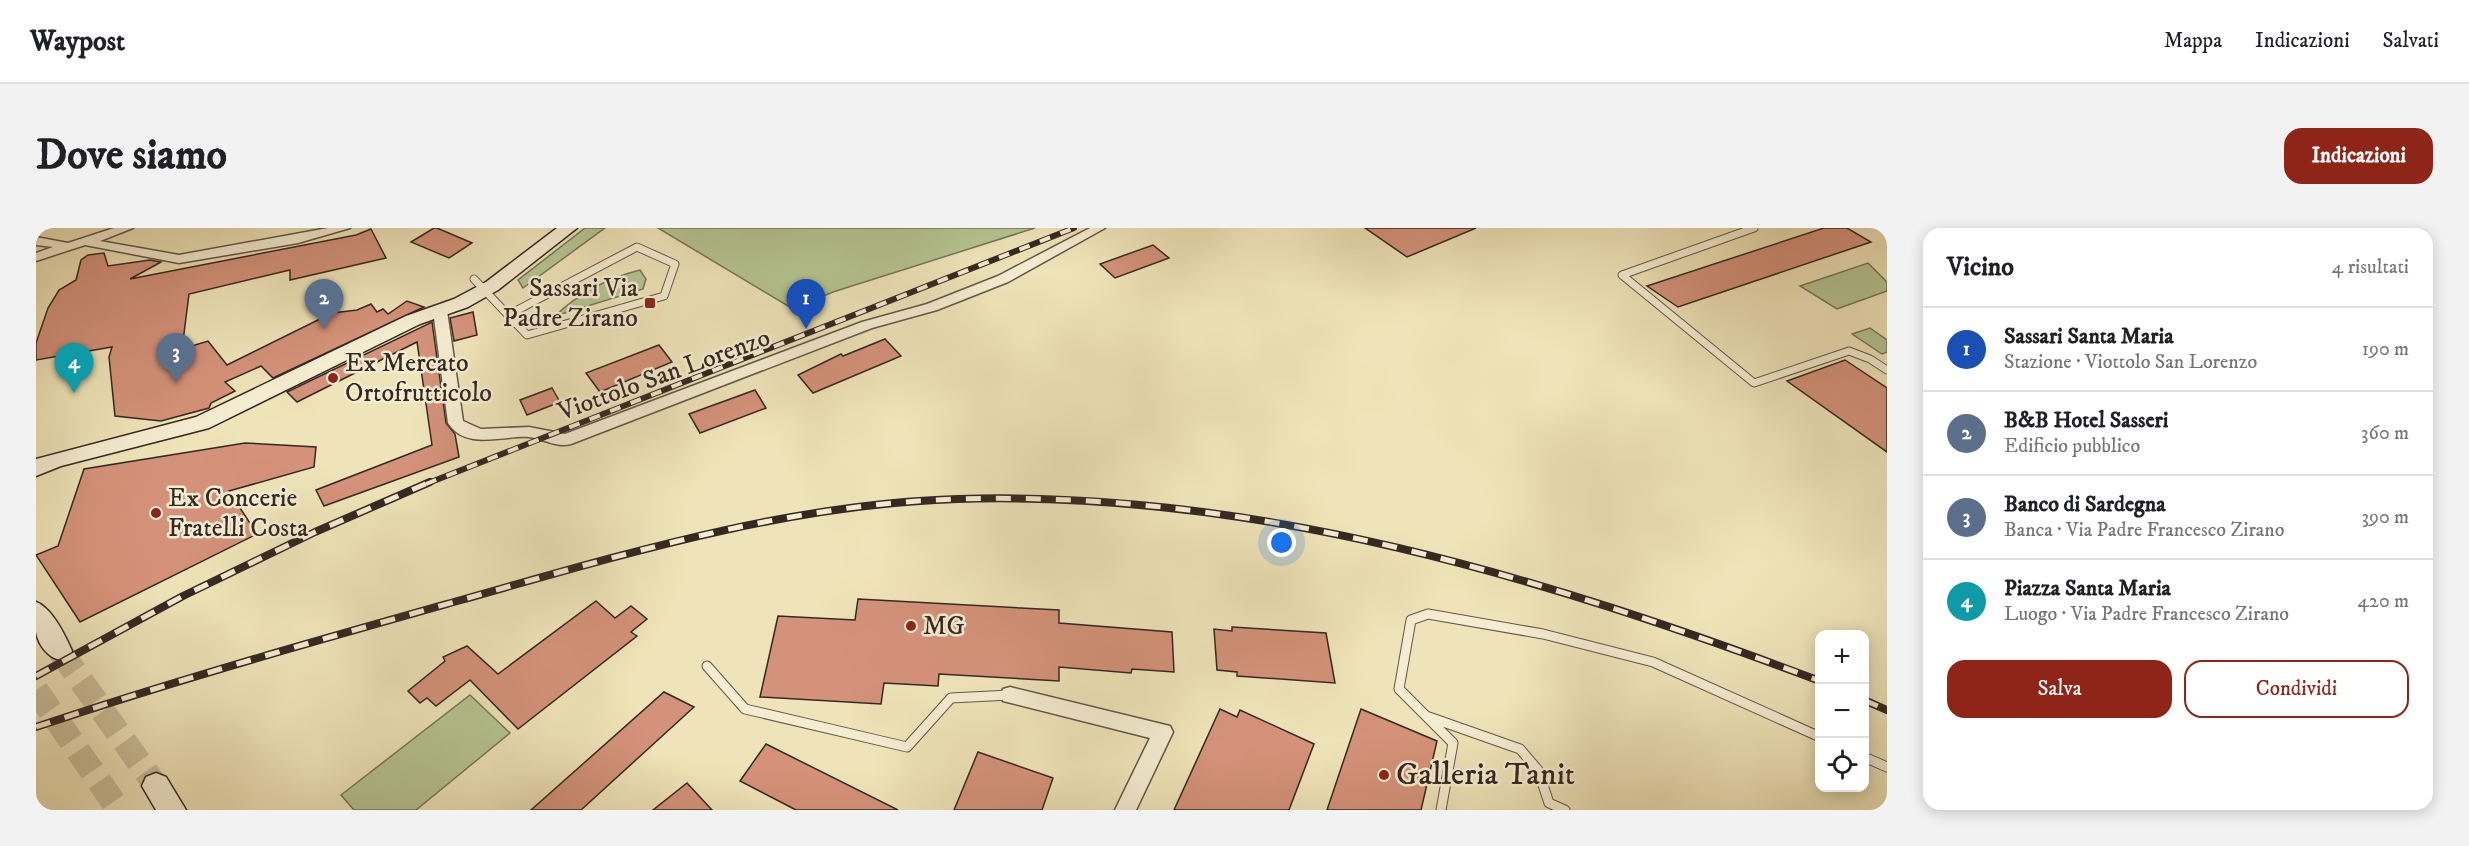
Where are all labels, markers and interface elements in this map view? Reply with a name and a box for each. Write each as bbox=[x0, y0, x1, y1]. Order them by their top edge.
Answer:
text: Waypost bbox=[30, 24, 125, 59]
text: Mappa bbox=[2164, 28, 2222, 54]
text: Indicazioni bbox=[2255, 28, 2350, 54]
text: Salvati bbox=[2383, 28, 2439, 54]
button: Indicazioni bbox=[2284, 128, 2433, 184]
text: Dove siamo bbox=[36, 130, 227, 182]
text: Vicino bbox=[1947, 251, 2014, 284]
text: 4 risultati bbox=[2332, 255, 2409, 280]
place label: Sassari Via Padre Zirano bbox=[503, 272, 638, 335]
pin: 2 bbox=[304, 279, 344, 329]
pin: 1 bbox=[786, 279, 826, 329]
marker: Sassari Via Padre Zirano bbox=[643, 296, 657, 310]
street label: Viottolo San Lorenzo bbox=[552, 321, 775, 429]
text: Sassari Santa Maria bbox=[2004, 323, 2174, 350]
pin: 3 bbox=[156, 334, 196, 383]
text: 1 bbox=[1963, 337, 1970, 362]
text: 190 m bbox=[2362, 337, 2409, 362]
pin: 4 bbox=[54, 344, 93, 393]
place label: Ex Mercato Ortofrutticolo bbox=[345, 347, 492, 410]
text: Stazione · Viottolo San Lorenzo bbox=[2004, 350, 2257, 375]
marker: Ex Mercato Ortofrutticolo bbox=[326, 371, 340, 385]
text: B&B Hotel Sasseri bbox=[2004, 407, 2168, 434]
text: 2 bbox=[1962, 421, 1971, 446]
text: 360 m bbox=[2361, 421, 2409, 446]
text: Edificio pubblico bbox=[2004, 434, 2140, 459]
place label: Ex Concerie Fratelli Costa bbox=[168, 482, 308, 545]
text: Banco di Sardegna bbox=[2004, 491, 2166, 518]
text: 3 bbox=[1963, 505, 1970, 530]
text: 390 m bbox=[2361, 505, 2409, 530]
marker: Ex Concerie Fratelli Costa bbox=[149, 506, 163, 520]
text: Banca · Via Padre Francesco Zirano bbox=[2004, 518, 2284, 543]
your location bbox=[1267, 528, 1296, 557]
text: Piazza Santa Maria bbox=[2004, 575, 2171, 602]
text: 4 bbox=[1961, 589, 1972, 614]
text: 420 m bbox=[2358, 589, 2409, 614]
text: Luogo · Via Padre Francesco Zirano bbox=[2004, 602, 2289, 627]
place label: MG bbox=[923, 610, 965, 643]
marker: MG bbox=[904, 619, 918, 633]
map controls bbox=[1815, 630, 1869, 792]
button: + bbox=[1815, 630, 1869, 684]
button: Salva bbox=[1947, 660, 2172, 718]
button: Condividi bbox=[2184, 660, 2409, 718]
button: − bbox=[1815, 684, 1869, 738]
button: locate bbox=[1815, 738, 1869, 792]
place label: Galleria Tanit bbox=[1396, 755, 1575, 795]
marker: Galleria Tanit bbox=[1377, 768, 1391, 782]

